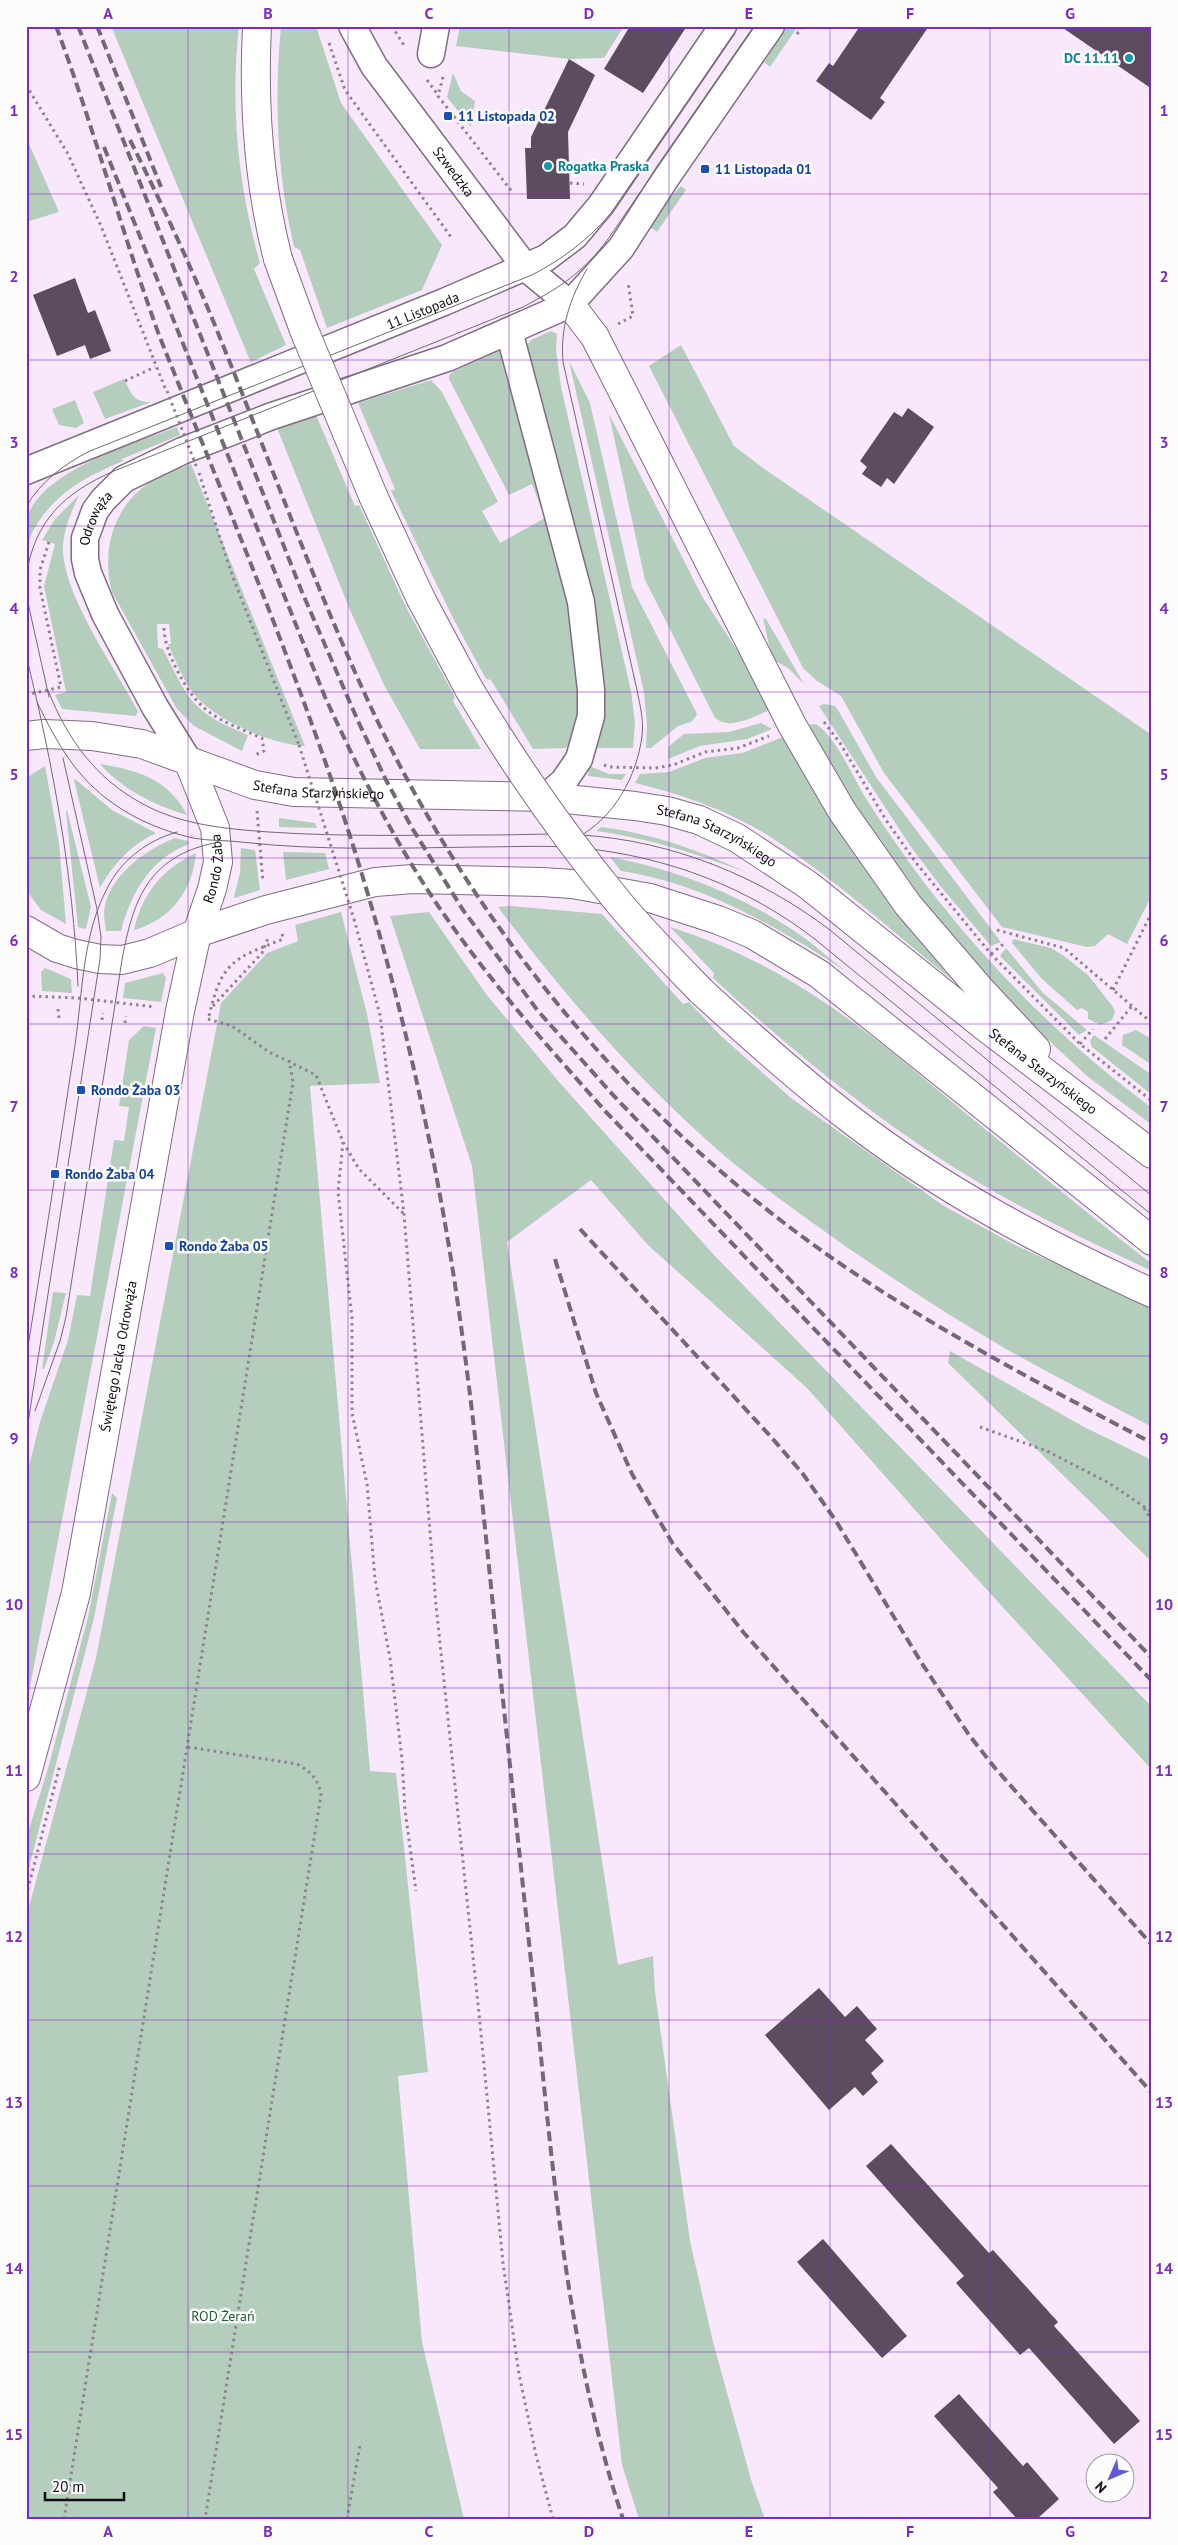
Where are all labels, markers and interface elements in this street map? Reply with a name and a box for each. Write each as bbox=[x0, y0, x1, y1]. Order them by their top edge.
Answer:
text: A bbox=[103, 3, 113, 23]
text: B bbox=[263, 3, 273, 23]
text: C bbox=[425, 3, 434, 23]
text: D bbox=[584, 3, 594, 23]
text: E bbox=[745, 3, 753, 23]
text: F bbox=[906, 3, 914, 23]
text: G bbox=[1065, 3, 1075, 23]
place label: DC 11.11 bbox=[1064, 49, 1119, 67]
marker: DC 11.11 bbox=[1123, 52, 1135, 64]
text: 1 bbox=[9, 100, 19, 120]
text: 1 bbox=[1159, 100, 1169, 120]
place label: 11 Listopada 02 bbox=[458, 107, 555, 125]
marker: 11 Listopada 02 bbox=[442, 110, 454, 122]
street label: Szwedzka bbox=[429, 143, 478, 201]
place label: Rogatka Praska bbox=[558, 157, 649, 175]
marker: Rogatka Praska bbox=[542, 160, 554, 172]
place label: 11 Listopada 01 bbox=[715, 160, 812, 178]
marker: 11 Listopada 01 bbox=[699, 163, 711, 175]
text: 2 bbox=[9, 266, 19, 286]
text: 2 bbox=[1159, 266, 1169, 286]
street label: 11 Listopada bbox=[384, 288, 462, 333]
text: 3 bbox=[9, 432, 19, 452]
text: 3 bbox=[1159, 432, 1169, 452]
street label: Odrowąża bbox=[76, 487, 116, 546]
text: 4 bbox=[9, 598, 19, 618]
text: 4 bbox=[1159, 598, 1169, 618]
text: 5 bbox=[9, 764, 19, 784]
text: 5 bbox=[1159, 764, 1169, 784]
street label: Stefana Starzyńskiego bbox=[252, 776, 384, 803]
street label: Stefana Starzyńskiego bbox=[655, 801, 780, 871]
street label: Rondo Żaba bbox=[199, 833, 227, 905]
text: 6 bbox=[9, 930, 19, 950]
text: 6 bbox=[1159, 930, 1169, 950]
street label: Stefana Starzyńskiego bbox=[985, 1024, 1101, 1118]
place label: Rondo Żaba 03 bbox=[91, 1081, 181, 1099]
marker: Rondo Żaba 03 bbox=[75, 1084, 87, 1096]
text: 7 bbox=[9, 1096, 19, 1116]
text: 7 bbox=[1159, 1096, 1169, 1116]
place label: Rondo Żaba 04 bbox=[65, 1165, 155, 1183]
marker: Rondo Żaba 04 bbox=[49, 1168, 61, 1180]
place label: Rondo Żaba 05 bbox=[179, 1237, 269, 1255]
marker: Rondo Żaba 05 bbox=[163, 1240, 175, 1252]
text: 8 bbox=[9, 1262, 19, 1282]
text: 8 bbox=[1159, 1262, 1169, 1282]
street label: Świętego Jacka Odrowąża bbox=[96, 1279, 141, 1434]
text: 9 bbox=[9, 1428, 19, 1448]
text: 9 bbox=[1159, 1428, 1169, 1448]
text: 10 bbox=[5, 1594, 23, 1614]
text: 10 bbox=[1155, 1594, 1173, 1614]
text: 11 bbox=[5, 1760, 23, 1780]
text: 11 bbox=[1155, 1760, 1173, 1780]
text: 12 bbox=[5, 1926, 23, 1946]
text: 12 bbox=[1155, 1926, 1173, 1946]
text: 13 bbox=[5, 2092, 23, 2112]
text: 13 bbox=[1155, 2092, 1173, 2112]
text: 14 bbox=[5, 2258, 23, 2278]
text: 14 bbox=[1155, 2258, 1173, 2278]
park label: ROD Żerań bbox=[191, 2307, 255, 2325]
text: 15 bbox=[5, 2424, 23, 2444]
text: 15 bbox=[1155, 2424, 1173, 2444]
north arrow bbox=[1086, 2452, 1136, 2502]
scale bar bbox=[45, 2470, 124, 2502]
text: 20 m bbox=[52, 2477, 85, 2496]
text: N bbox=[1091, 2478, 1110, 2497]
text: A bbox=[103, 2521, 113, 2541]
text: B bbox=[263, 2521, 273, 2541]
text: C bbox=[425, 2521, 434, 2541]
text: D bbox=[584, 2521, 594, 2541]
text: E bbox=[745, 2521, 753, 2541]
text: F bbox=[906, 2521, 914, 2541]
text: G bbox=[1065, 2521, 1075, 2541]

